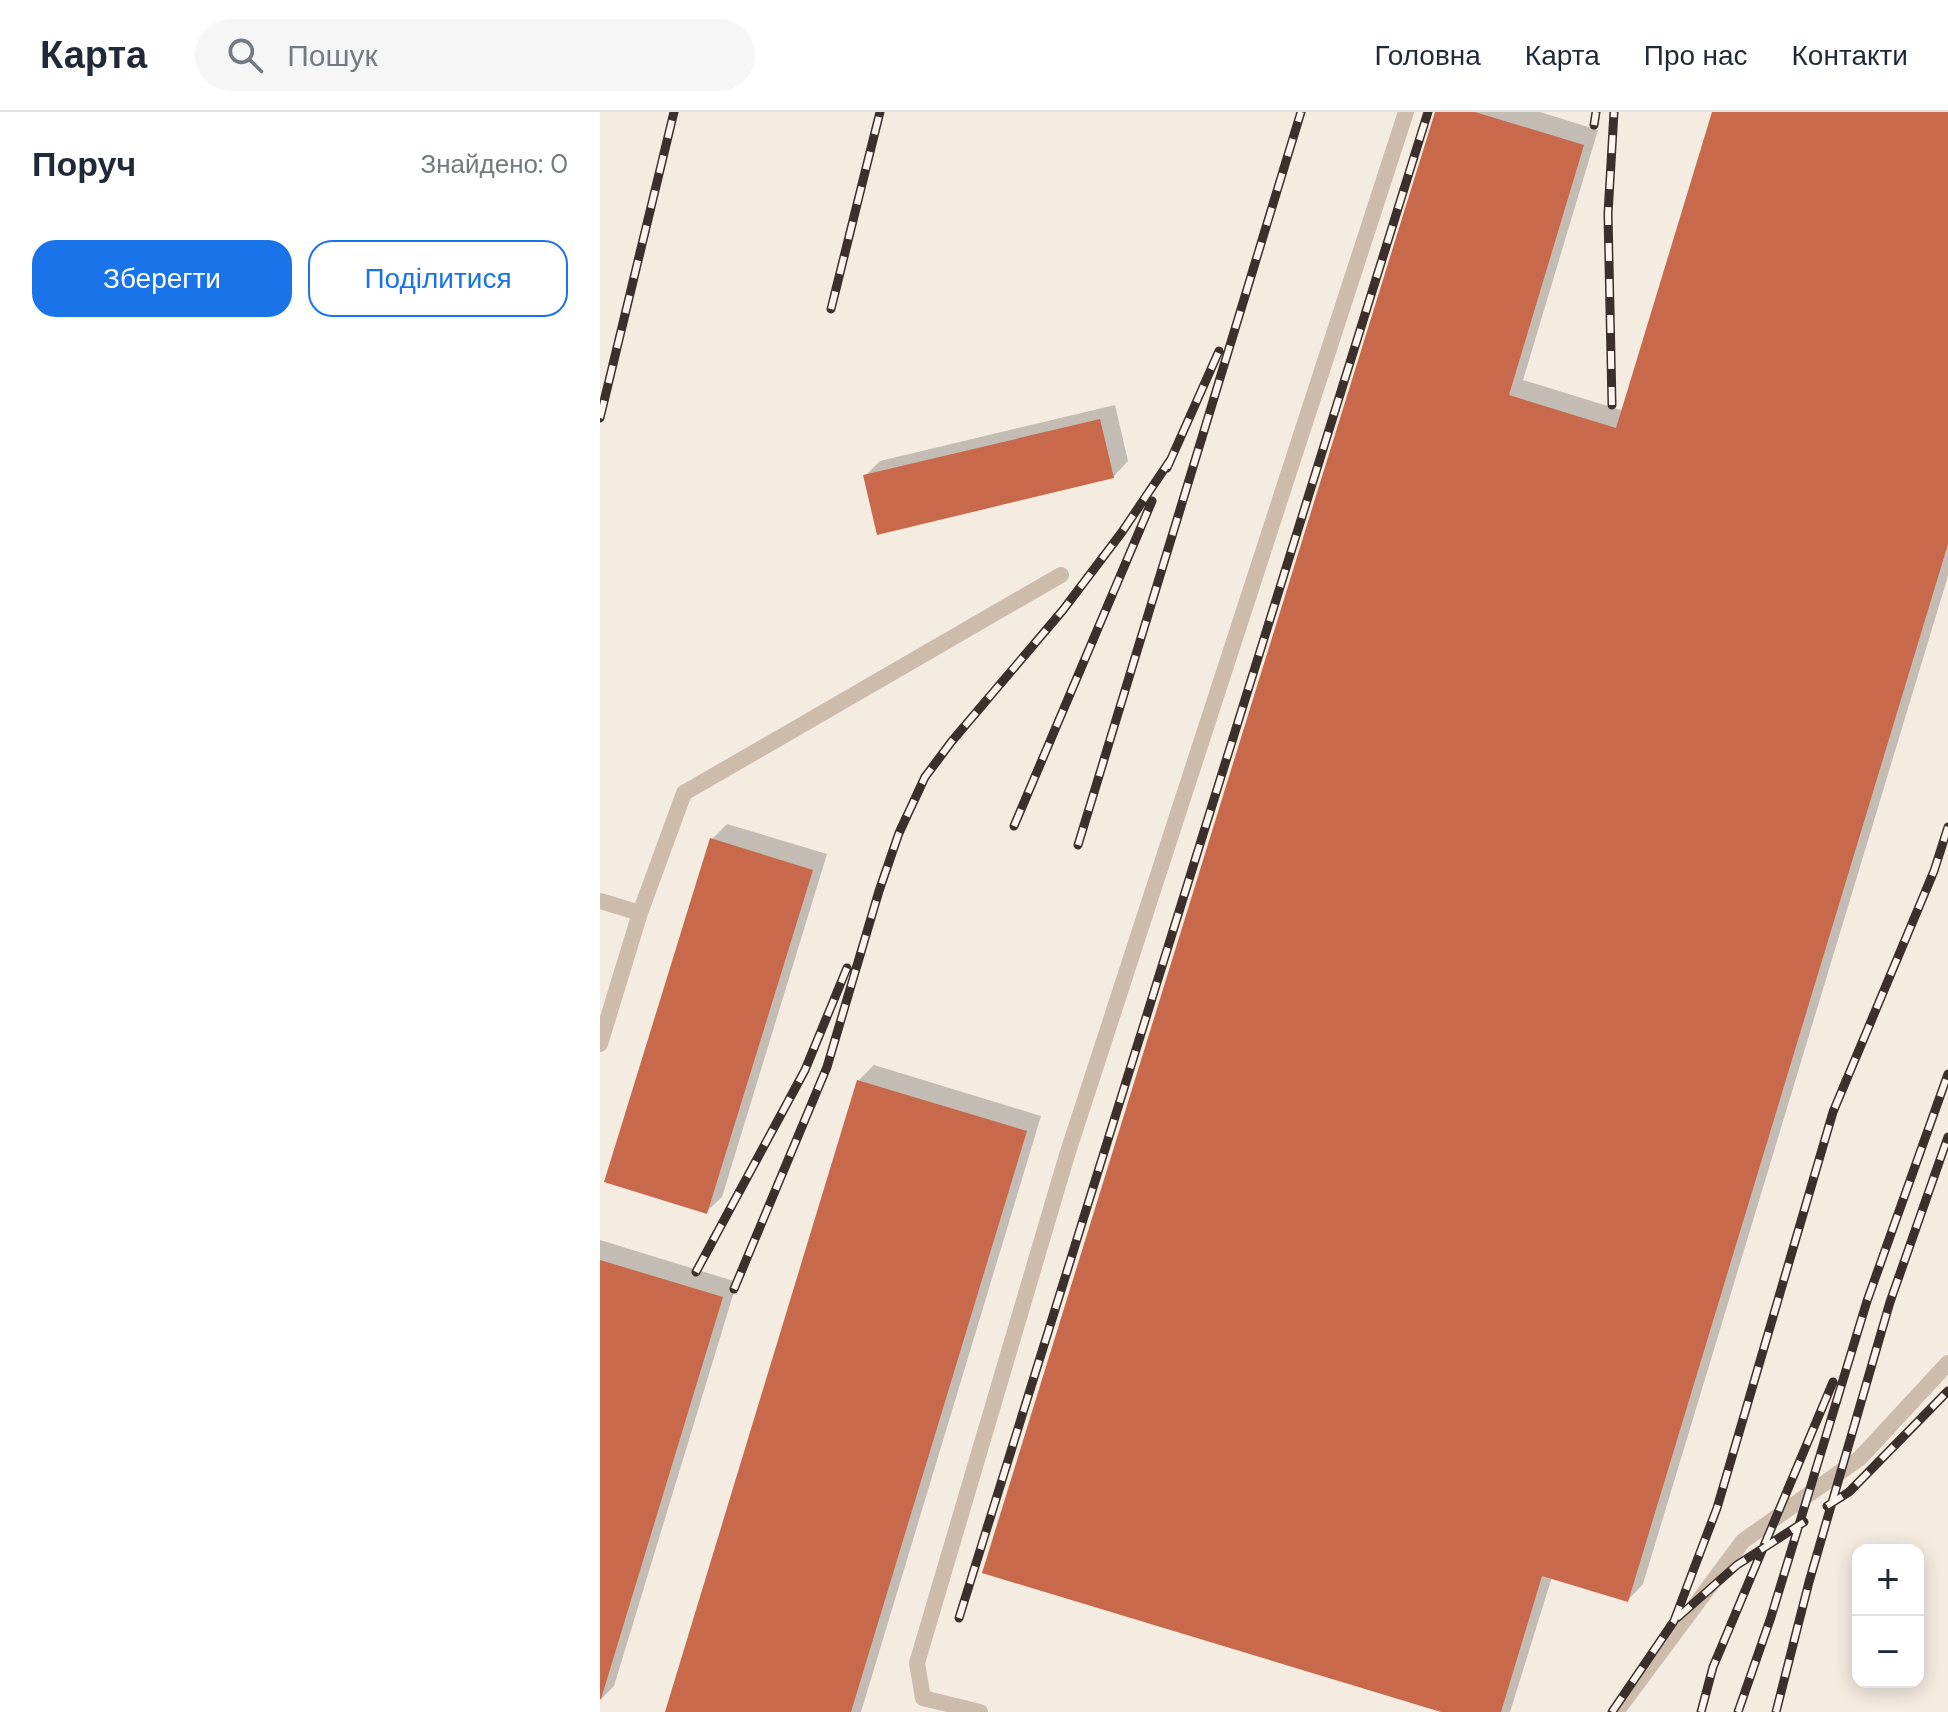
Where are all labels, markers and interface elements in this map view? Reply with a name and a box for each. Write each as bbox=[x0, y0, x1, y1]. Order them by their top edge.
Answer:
search box bbox=[195, 19, 755, 91]
text: Карта bbox=[40, 30, 147, 80]
icon: search bbox=[223, 33, 267, 77]
text: Пошук bbox=[287, 36, 378, 75]
text: Головна bbox=[1374, 37, 1481, 74]
text: Карта bbox=[1525, 37, 1600, 74]
text: Про нас bbox=[1644, 37, 1748, 74]
text: Контакти bbox=[1792, 37, 1908, 74]
text: Поруч bbox=[32, 142, 136, 187]
text: Знайдено: 0 bbox=[421, 147, 568, 181]
button: Зберегти bbox=[32, 240, 292, 317]
button: Поділитися bbox=[308, 240, 568, 317]
map controls bbox=[1852, 1544, 1924, 1688]
button: + bbox=[1852, 1544, 1924, 1616]
button: − bbox=[1852, 1616, 1924, 1688]

